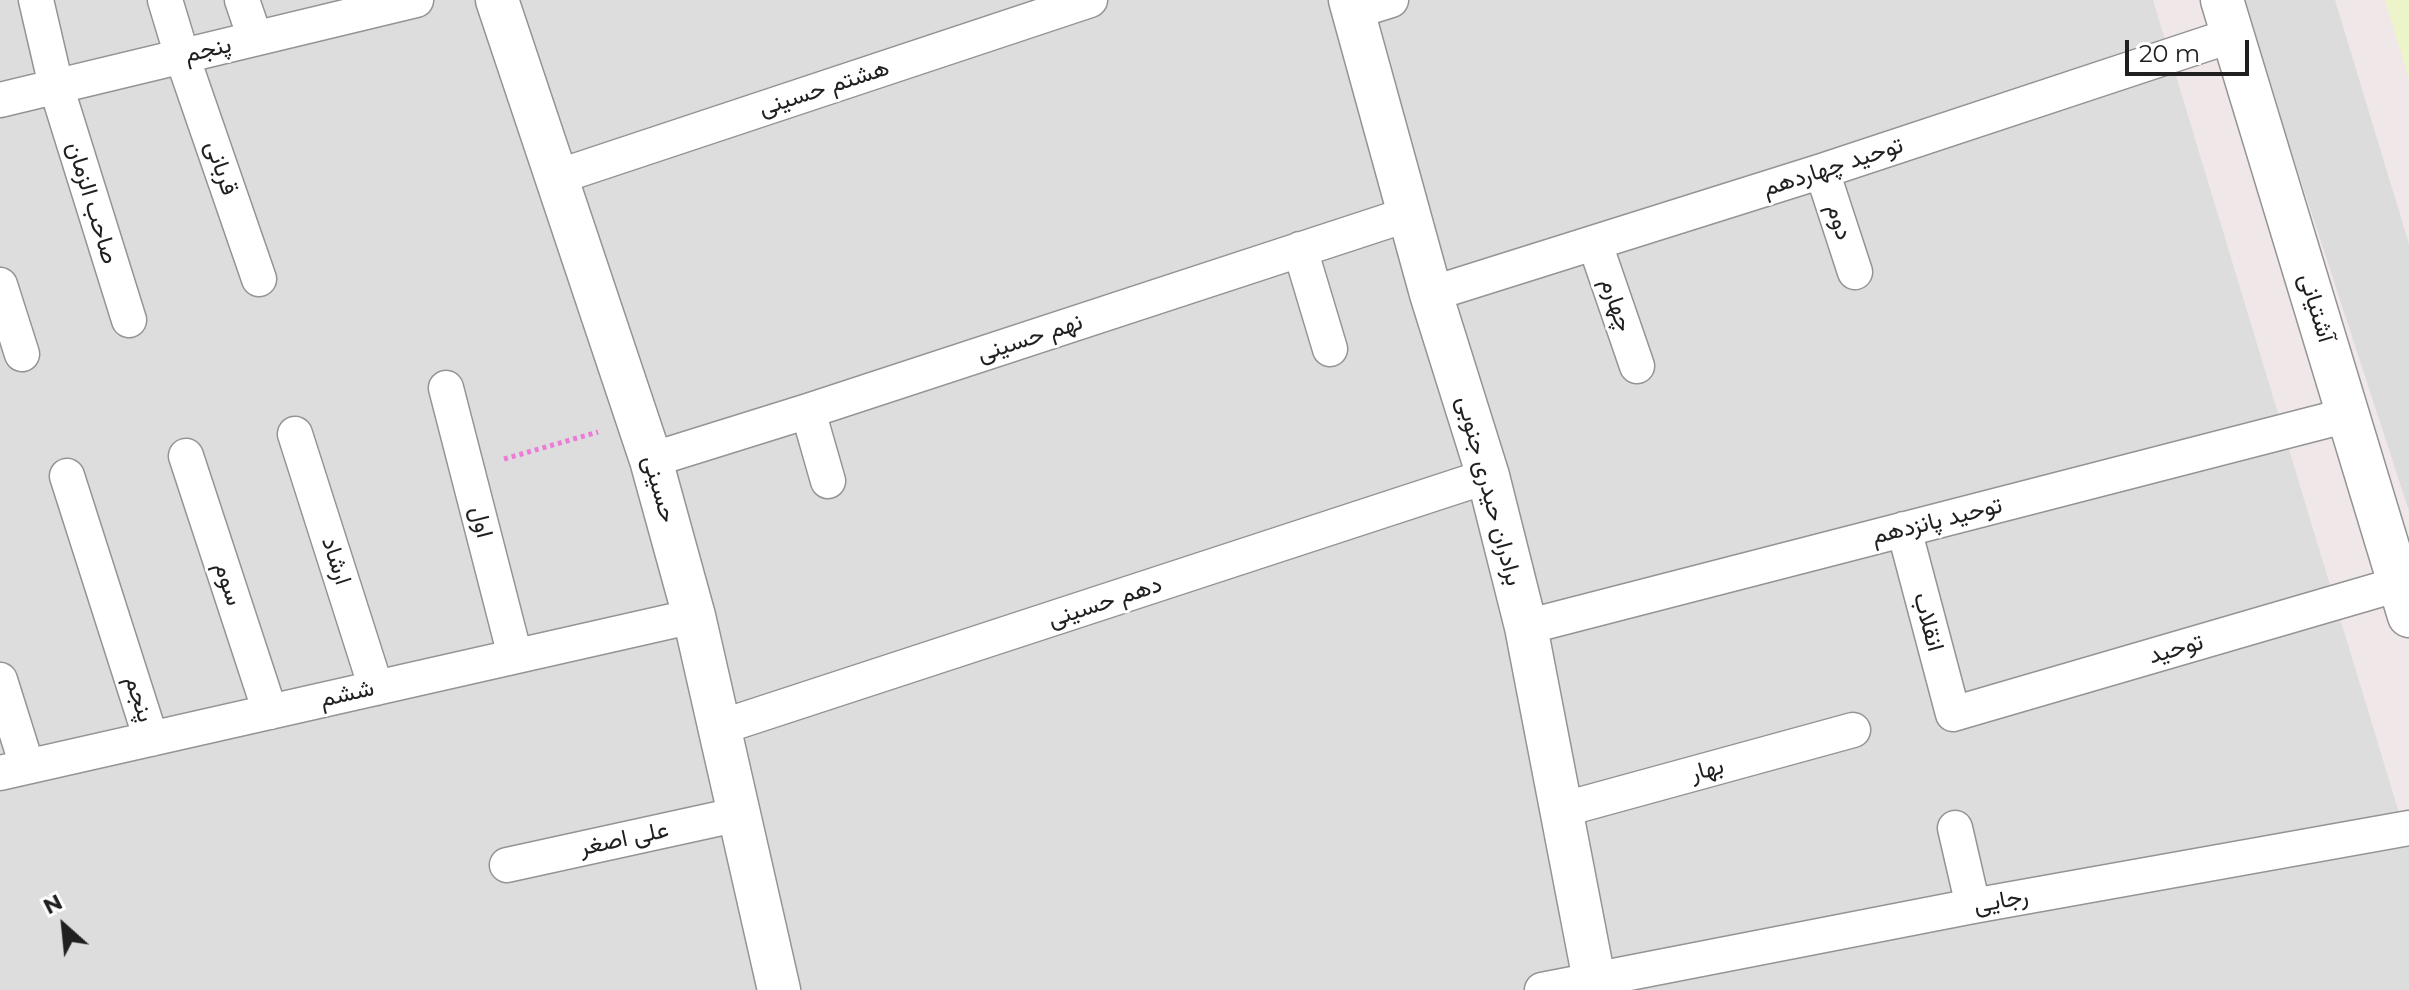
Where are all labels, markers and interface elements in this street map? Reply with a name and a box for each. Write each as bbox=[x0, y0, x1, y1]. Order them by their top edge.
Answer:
scale bar bbox=[2129, 24, 2253, 74]
street label: پنجم bbox=[182, 30, 234, 70]
text: 20 m bbox=[2139, 39, 2200, 68]
street label: هشتم حسینی bbox=[755, 53, 893, 123]
street label: توحید چهاردهم bbox=[1759, 131, 1907, 203]
street label: قربانی bbox=[198, 137, 244, 199]
street label: صاحب الزمان bbox=[60, 138, 124, 268]
street label: دوم bbox=[1820, 200, 1858, 244]
street label: آشتیانی bbox=[2292, 270, 2340, 346]
street label: چهارم bbox=[1593, 274, 1639, 336]
street label: نهم حسینی bbox=[974, 307, 1086, 369]
street label: برادران حیدری جنوبی bbox=[1450, 393, 1528, 589]
street label: حسینی bbox=[636, 452, 682, 526]
street label: توحید پانزدهم bbox=[1869, 491, 2005, 551]
street label: اول bbox=[463, 503, 499, 541]
street label: ارشاد bbox=[315, 533, 357, 589]
street label: سوم bbox=[208, 559, 248, 609]
street label: دهم حسینی bbox=[1044, 570, 1166, 634]
street label: انقلاب bbox=[1906, 589, 1950, 655]
street label: توحید bbox=[2145, 627, 2207, 671]
street label: پنجم bbox=[118, 672, 160, 726]
street label: ششم bbox=[317, 674, 377, 714]
street label: بهار bbox=[1687, 752, 1727, 788]
street label: علی اصغر bbox=[577, 815, 671, 863]
street label: رجایی bbox=[1971, 882, 2031, 920]
north arrow bbox=[24, 886, 104, 966]
text: N bbox=[39, 888, 67, 920]

